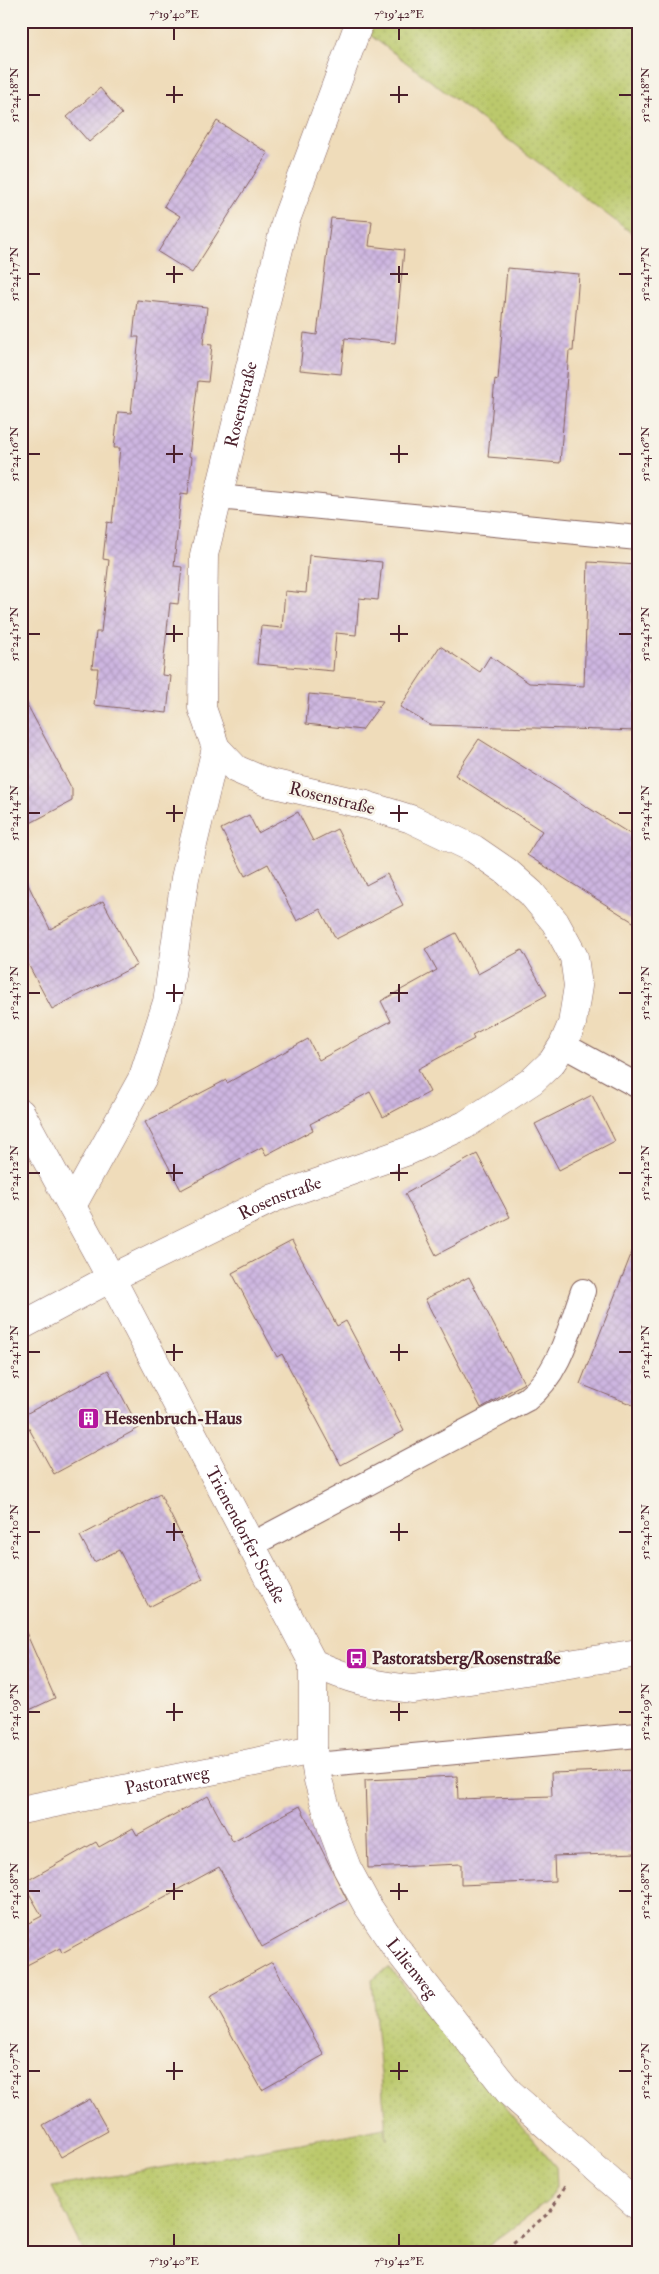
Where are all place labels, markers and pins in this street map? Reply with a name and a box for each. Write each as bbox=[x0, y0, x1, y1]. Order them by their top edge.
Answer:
building icon: Hessenbruch-Haus bbox=[76, 1406, 100, 1430]
place label: Hessenbruch-Haus bbox=[104, 1407, 242, 1430]
bus stop icon: Pastoratsberg/Rosenstraße bbox=[344, 1646, 368, 1670]
place label: Pastoratsberg/Rosenstraße bbox=[372, 1647, 561, 1670]

